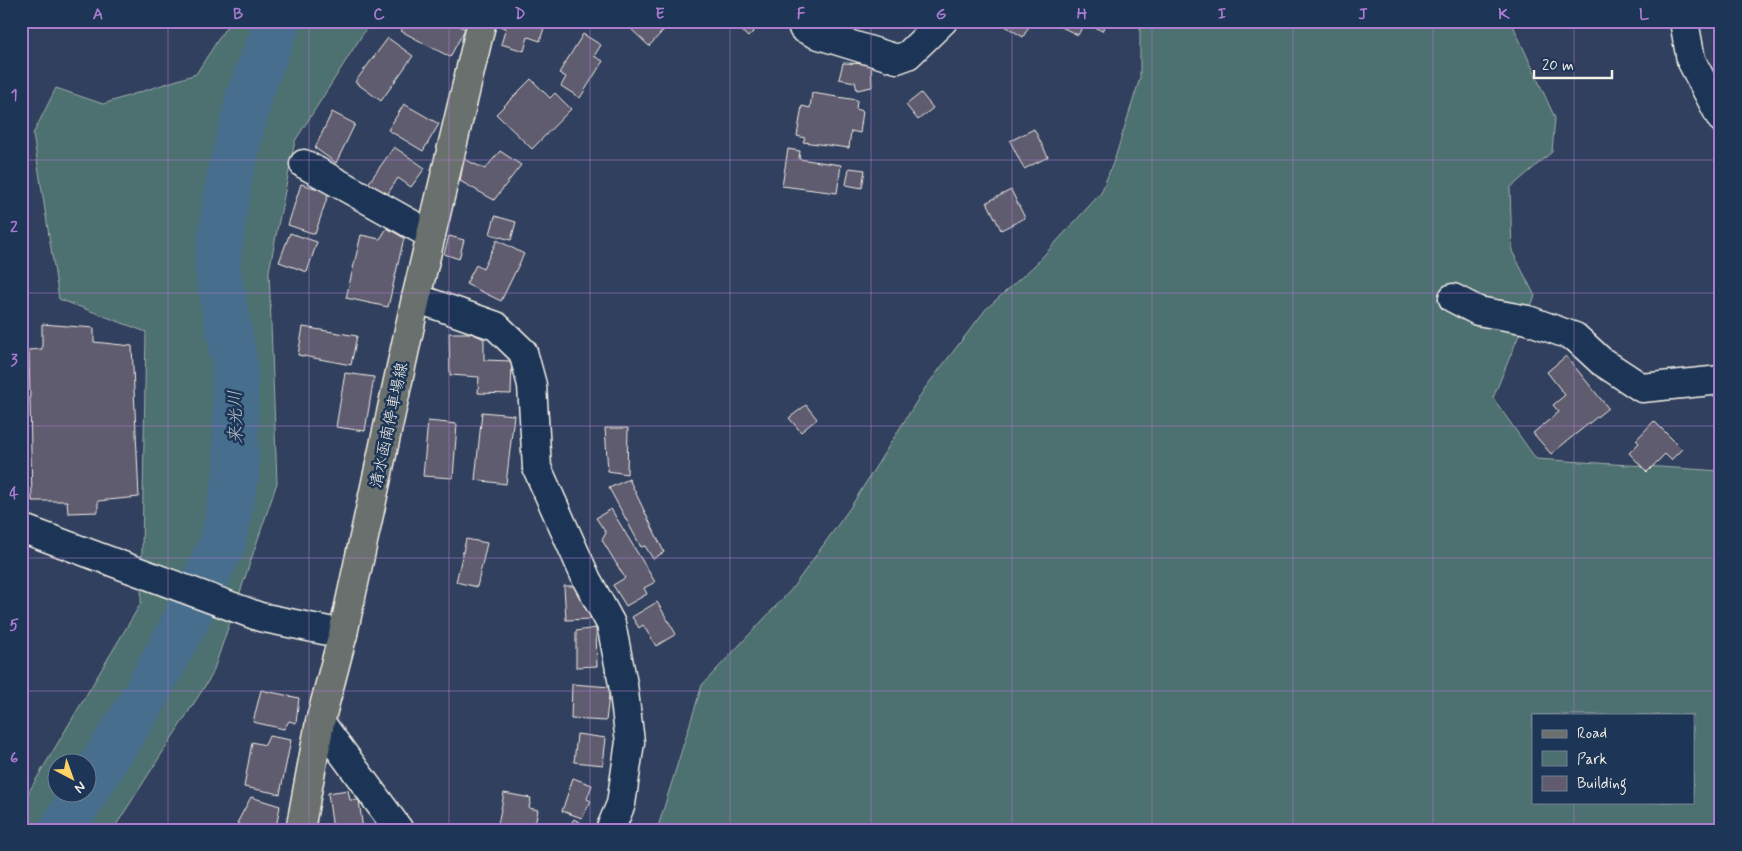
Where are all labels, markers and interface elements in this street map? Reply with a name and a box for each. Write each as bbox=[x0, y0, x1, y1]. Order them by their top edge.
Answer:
text: A bbox=[93, 4, 103, 25]
text: B bbox=[233, 4, 243, 25]
text: C bbox=[373, 4, 385, 25]
text: D bbox=[514, 4, 526, 25]
text: E bbox=[655, 4, 665, 25]
text: F bbox=[797, 4, 806, 25]
text: G bbox=[936, 4, 947, 25]
text: H bbox=[1077, 4, 1088, 25]
text: I bbox=[1218, 4, 1227, 25]
text: J bbox=[1358, 4, 1368, 25]
text: K bbox=[1498, 4, 1510, 25]
text: L bbox=[1639, 4, 1650, 25]
scale bar bbox=[1534, 48, 1612, 80]
text: 20 m bbox=[1542, 56, 1574, 76]
text: 1 bbox=[10, 85, 18, 106]
text: 2 bbox=[10, 217, 18, 238]
text: 3 bbox=[10, 350, 18, 371]
street label: 清水函南停車場線 bbox=[366, 361, 413, 490]
water label: 来光川 bbox=[224, 390, 248, 444]
text: 4 bbox=[9, 483, 19, 504]
text: 5 bbox=[9, 615, 19, 636]
legend bbox=[1532, 714, 1694, 804]
text: Road bbox=[1577, 724, 1607, 744]
text: 6 bbox=[10, 748, 18, 769]
text: Park bbox=[1577, 750, 1607, 770]
north arrow bbox=[48, 754, 98, 804]
text: Building bbox=[1577, 774, 1627, 795]
text: N bbox=[70, 777, 89, 797]

